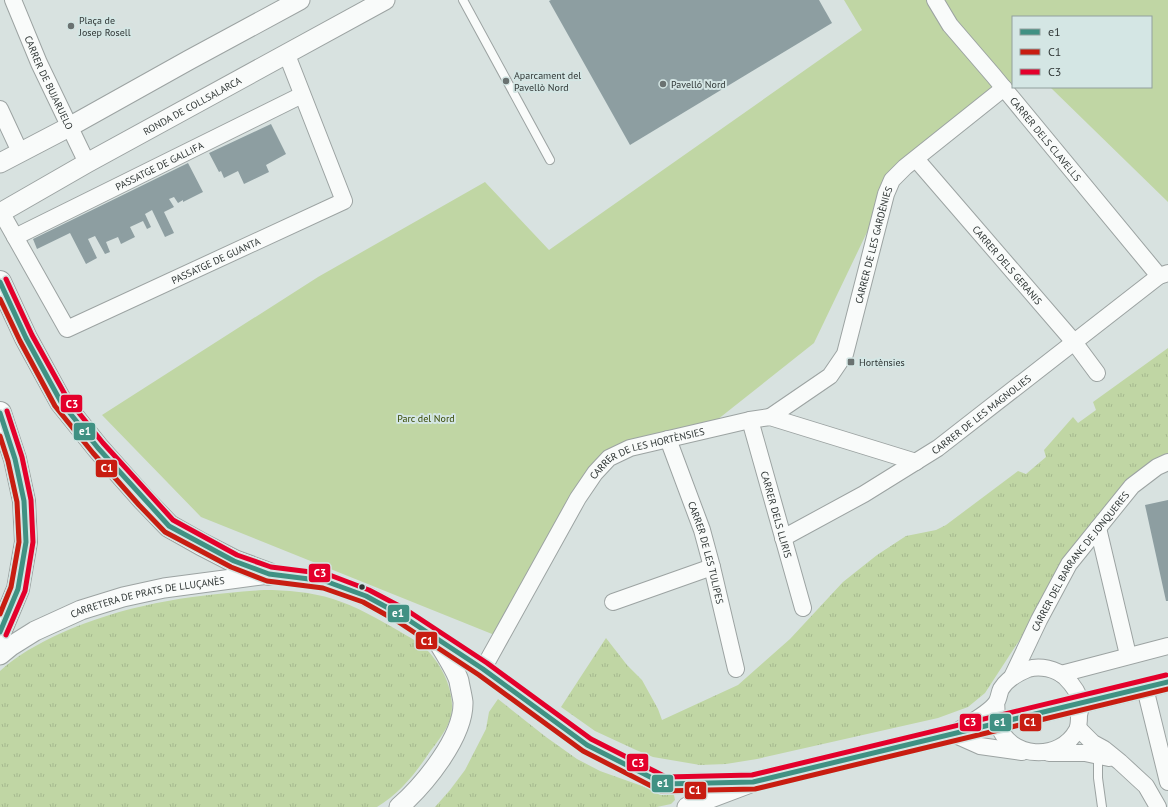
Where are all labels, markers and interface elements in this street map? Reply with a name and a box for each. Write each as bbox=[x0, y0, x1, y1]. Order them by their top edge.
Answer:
place label: Plaça de Josep Rosell bbox=[78, 14, 131, 39]
legend bbox=[1012, 16, 1152, 88]
marker: Plaça de Josep Rosell bbox=[66, 21, 76, 31]
text: e1 bbox=[1048, 24, 1061, 39]
street label: CARRER DE BUJARUELO bbox=[22, 33, 76, 132]
text: C1 bbox=[1048, 44, 1061, 59]
text: C3 bbox=[1048, 64, 1061, 79]
place label: Aparcament del Pavellò Nord bbox=[514, 69, 581, 94]
street label: RONDA DE COLLSALARCA bbox=[141, 73, 243, 138]
marker: Aparcament del Pavellò Nord bbox=[501, 76, 511, 86]
place label: Pavelló Nord bbox=[671, 78, 726, 91]
marker: Pavelló Nord bbox=[658, 79, 668, 89]
street label: CARRER DELS CLAVELLS bbox=[1007, 94, 1084, 184]
street label: PASSATGE DE GALLIFA bbox=[113, 138, 206, 193]
street label: CARRER DE LES GARDÈNIES bbox=[852, 184, 895, 305]
street label: CARRER DELS GERANIS bbox=[970, 223, 1045, 307]
street label: PASSATGE DE GUANTA bbox=[169, 234, 262, 286]
place label: Hortènsies bbox=[859, 356, 905, 369]
marker: Hortènsies bbox=[846, 357, 856, 367]
street label: CARRER DE LES MAGNOLIES bbox=[929, 372, 1033, 457]
line badge: C3 bbox=[60, 394, 83, 413]
text: C3 bbox=[66, 397, 78, 411]
park label: Parc del Nord bbox=[397, 412, 455, 425]
line badge: e1 bbox=[73, 422, 96, 441]
text: e1 bbox=[79, 424, 91, 438]
street label: CARRER DE LES HORTÈNSIES bbox=[586, 424, 706, 481]
line badge: C1 bbox=[95, 459, 118, 478]
text: C1 bbox=[101, 461, 113, 475]
street label: CARRER DELS LLIRIS bbox=[758, 469, 795, 559]
street label: CARRER DEL BARRANC DE JONQUERES bbox=[1028, 488, 1132, 633]
street label: CARRER DE LES TULIPES bbox=[685, 499, 727, 605]
line badge: C3 bbox=[308, 563, 331, 583]
text: C3 bbox=[314, 566, 326, 580]
street label: CARRETERA DE PRATS DE LLUÇANÈS bbox=[68, 573, 225, 621]
unlabelled marker bbox=[357, 582, 367, 592]
line badge: e1 bbox=[387, 604, 410, 623]
text: e1 bbox=[392, 606, 404, 620]
line badge: C1 bbox=[415, 631, 438, 650]
text: C1 bbox=[421, 634, 433, 648]
line badge: C3 bbox=[959, 713, 982, 732]
line badge: e1 bbox=[989, 713, 1012, 732]
line badge: C1 bbox=[1019, 713, 1042, 732]
text: C3 bbox=[964, 715, 976, 729]
text: e1 bbox=[994, 715, 1006, 729]
text: C1 bbox=[1024, 715, 1036, 729]
line badge: C3 bbox=[626, 753, 649, 772]
text: C3 bbox=[632, 756, 644, 770]
line badge: e1 bbox=[651, 774, 674, 793]
text: e1 bbox=[657, 776, 669, 790]
line badge: C1 bbox=[684, 781, 707, 800]
text: C1 bbox=[689, 783, 701, 797]

